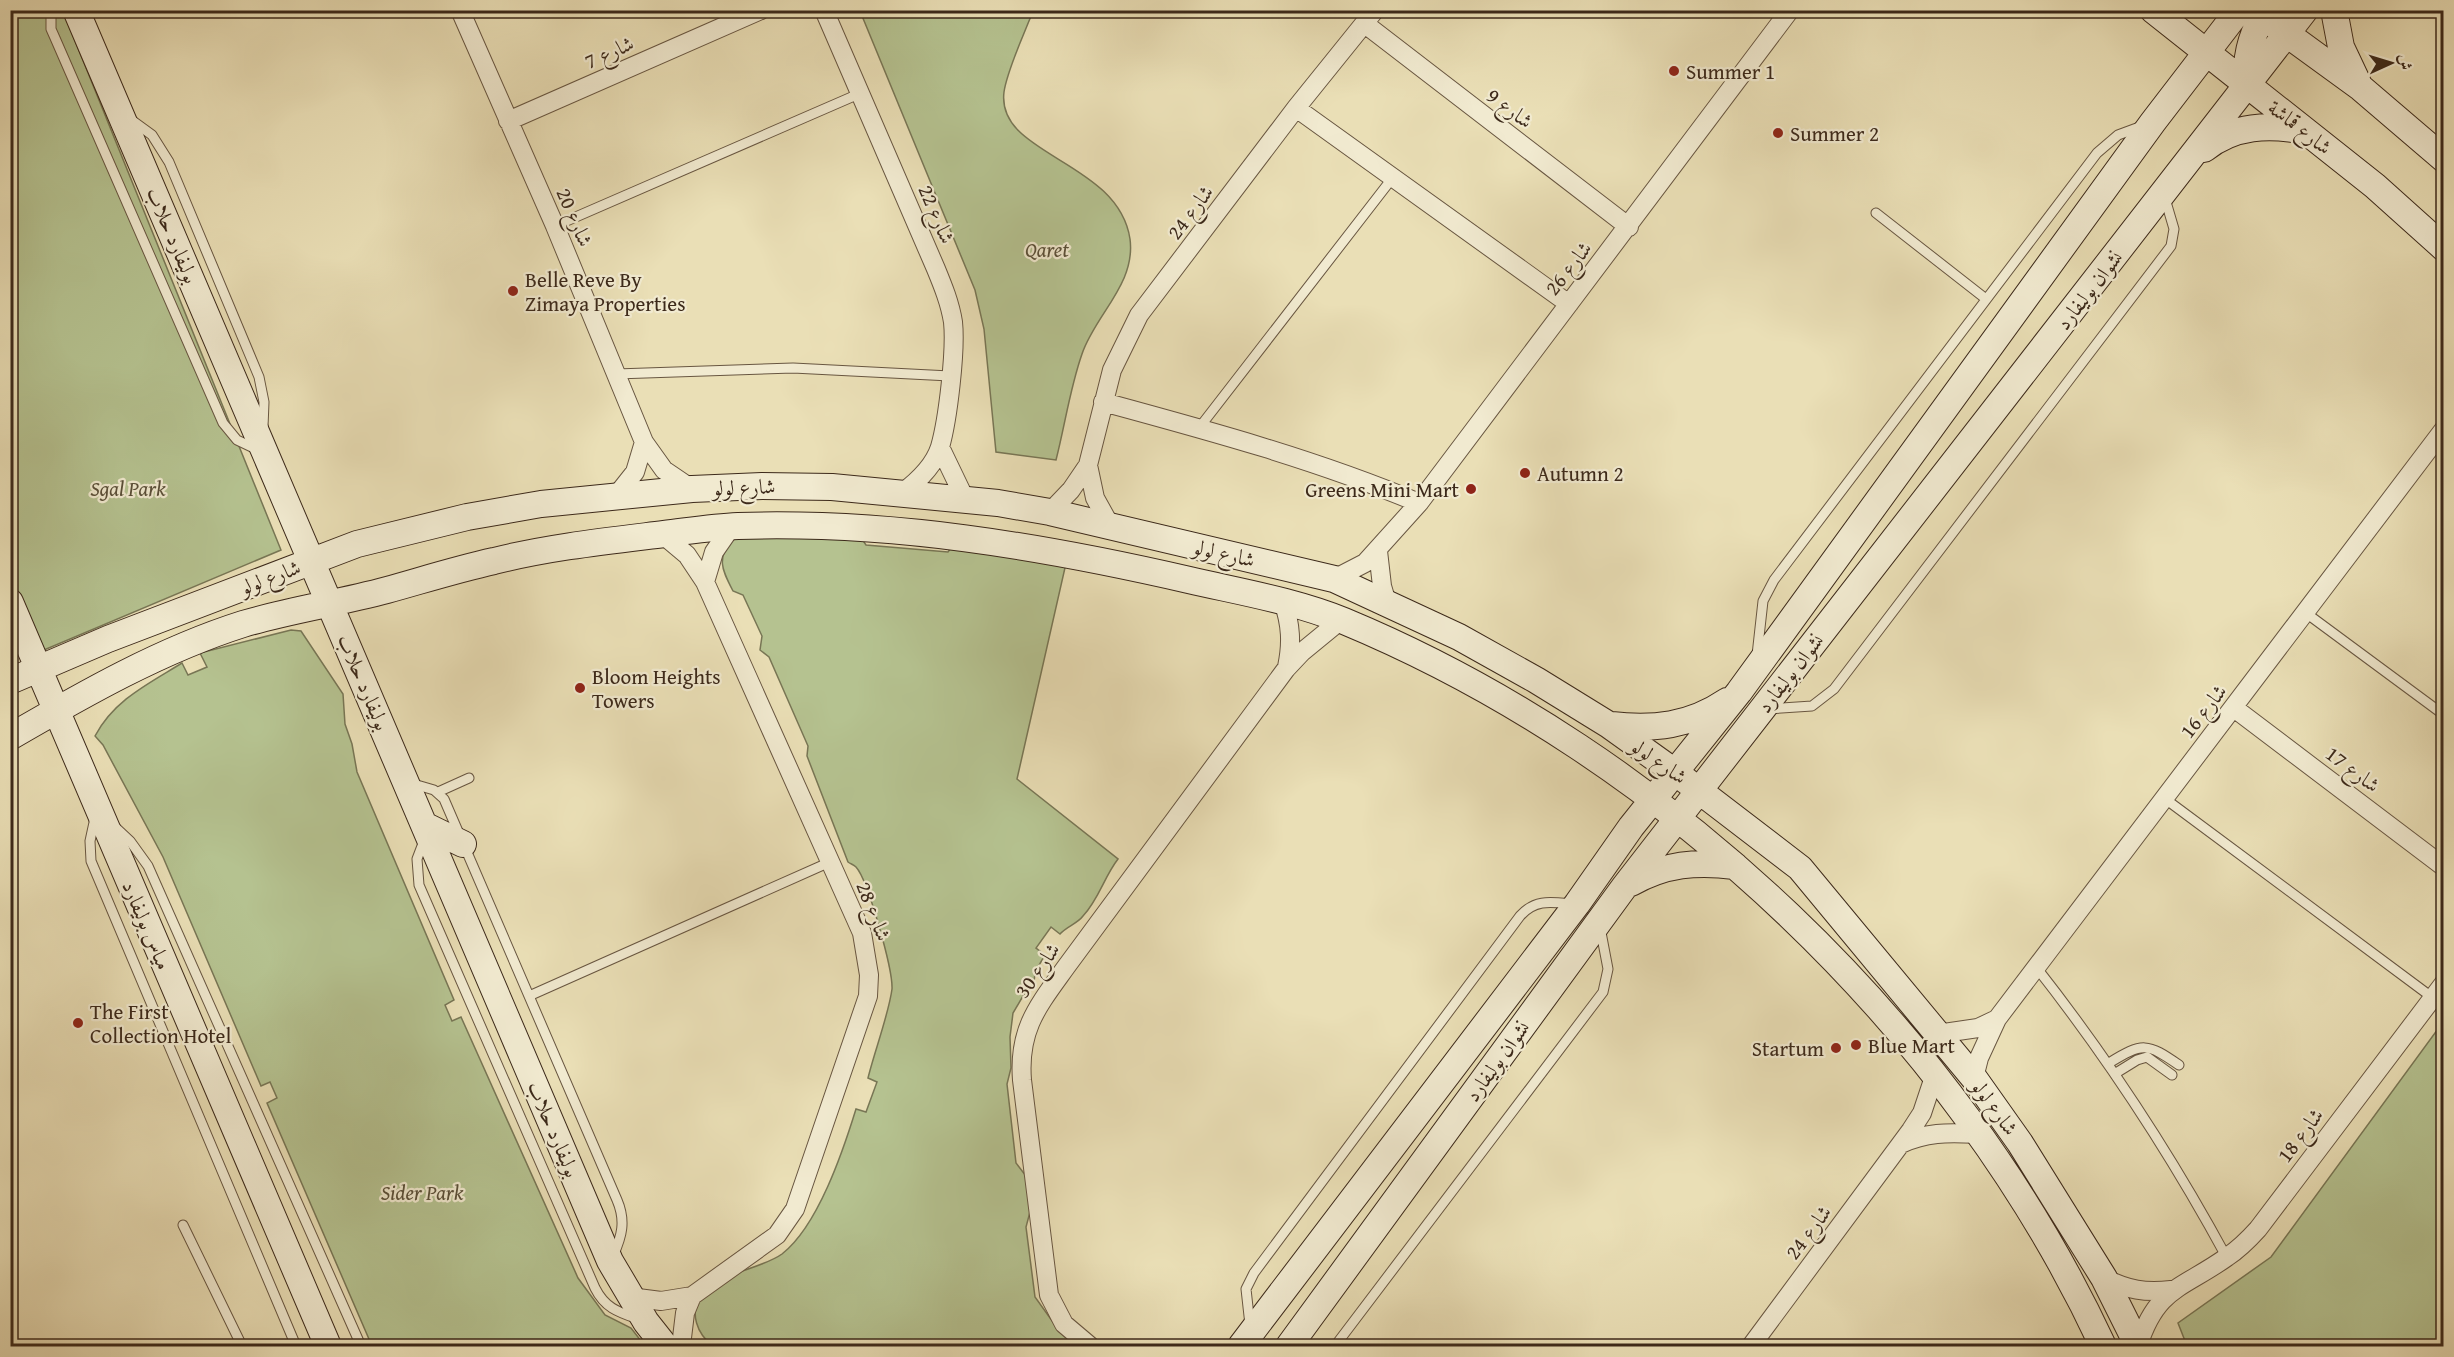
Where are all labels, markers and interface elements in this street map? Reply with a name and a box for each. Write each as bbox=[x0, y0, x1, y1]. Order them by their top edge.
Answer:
street label: شارع 7 bbox=[579, 27, 640, 79]
north arrow bbox=[2361, 33, 2421, 93]
text: ش bbox=[2393, 53, 2418, 71]
place label: Summer 1 bbox=[1686, 56, 1775, 87]
marker: Summer 1 bbox=[1667, 64, 1681, 78]
street label: شارع 9 bbox=[1478, 80, 1540, 138]
street label: شارع قماشة bbox=[2259, 92, 2339, 164]
place label: Summer 2 bbox=[1790, 118, 1879, 149]
marker: Summer 2 bbox=[1771, 126, 1785, 140]
street label: شارع 24 bbox=[1159, 178, 1223, 248]
street label: شارع 22 bbox=[908, 180, 963, 249]
street label: بوليفارد حلاب bbox=[139, 182, 207, 288]
street label: شارع 20 bbox=[546, 183, 601, 252]
park label: Qaret bbox=[1025, 234, 1069, 265]
street label: شارع 26 bbox=[1537, 234, 1601, 304]
street label: نشوان بوليفارد bbox=[2048, 243, 2130, 337]
place label: Belle Reve By Zimaya Properties bbox=[525, 264, 685, 319]
marker: Belle Reve By Zimaya Properties bbox=[506, 284, 520, 298]
place label: Autumn 2 bbox=[1537, 458, 1624, 489]
marker: Autumn 2 bbox=[1518, 466, 1532, 480]
street label: شارع لولو bbox=[710, 470, 776, 507]
park label: Sgal Park bbox=[90, 473, 166, 504]
place label: Greens Mini Mart bbox=[1305, 474, 1460, 505]
marker: Greens Mini Mart bbox=[1464, 482, 1478, 496]
street label: شارع لولو bbox=[1187, 530, 1258, 578]
street label: شارع لولو bbox=[233, 551, 306, 606]
street label: نشوان بوليفارد bbox=[1749, 626, 1831, 720]
street label: بوليفارد حلاب bbox=[330, 629, 398, 735]
place label: Bloom Heights Towers bbox=[592, 661, 721, 716]
street label: شارع 16 bbox=[2172, 677, 2236, 747]
marker: Bloom Heights Towers bbox=[573, 681, 587, 695]
street label: شارع لولو bbox=[1621, 729, 1694, 794]
street label: شارع 17 bbox=[2317, 738, 2387, 802]
street label: مياس بوليفارد bbox=[114, 876, 180, 974]
street label: شارع 28 bbox=[846, 877, 899, 946]
street label: شارع 30 bbox=[1007, 936, 1070, 1006]
place label: The First Collection Hotel bbox=[90, 996, 231, 1051]
street label: نشوان بوليفارد bbox=[1457, 1014, 1537, 1108]
marker: The First Collection Hotel bbox=[71, 1016, 85, 1030]
place label: Blue Mart bbox=[1868, 1030, 1955, 1061]
place label: Startum bbox=[1752, 1033, 1824, 1064]
marker: Blue Mart bbox=[1849, 1038, 1863, 1052]
marker: Startum bbox=[1829, 1041, 1843, 1055]
street label: شارع لولو bbox=[1960, 1071, 2026, 1143]
street label: بوليفارد حلاب bbox=[520, 1076, 588, 1182]
street label: شارع 18 bbox=[2269, 1101, 2333, 1171]
park label: Sider Park bbox=[381, 1177, 464, 1208]
street label: شارع 24 bbox=[1777, 1198, 1841, 1268]

